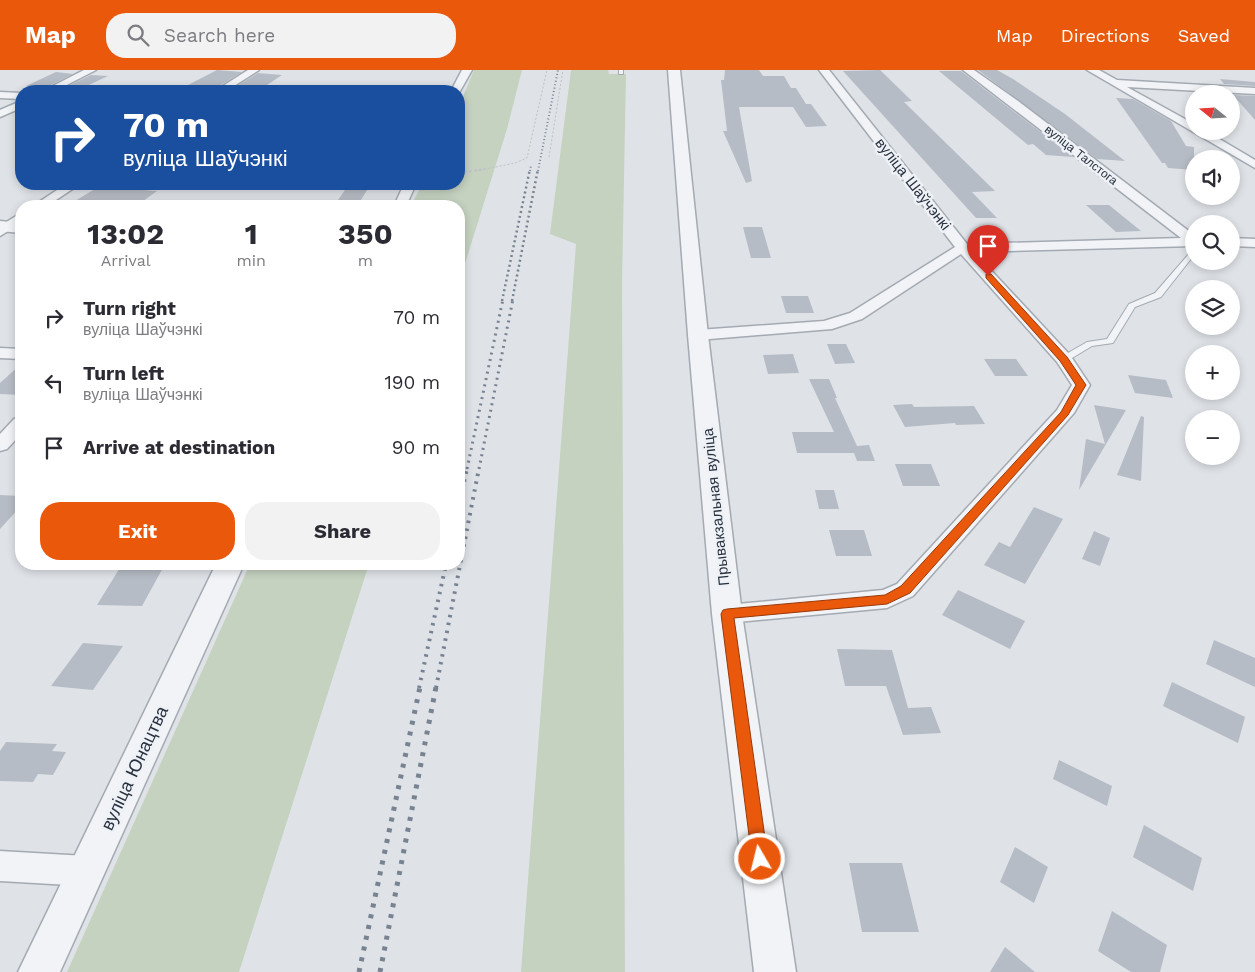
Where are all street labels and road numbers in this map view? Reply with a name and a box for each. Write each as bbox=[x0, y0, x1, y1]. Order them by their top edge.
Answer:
street label: вуліца Талстога bbox=[1042, 122, 1120, 188]
street label: вуліца Шаўчэнкі bbox=[871, 134, 955, 234]
street label: Прывакзальная вуліца bbox=[699, 427, 733, 587]
street label: вуліца Юнацтва bbox=[96, 702, 172, 834]

